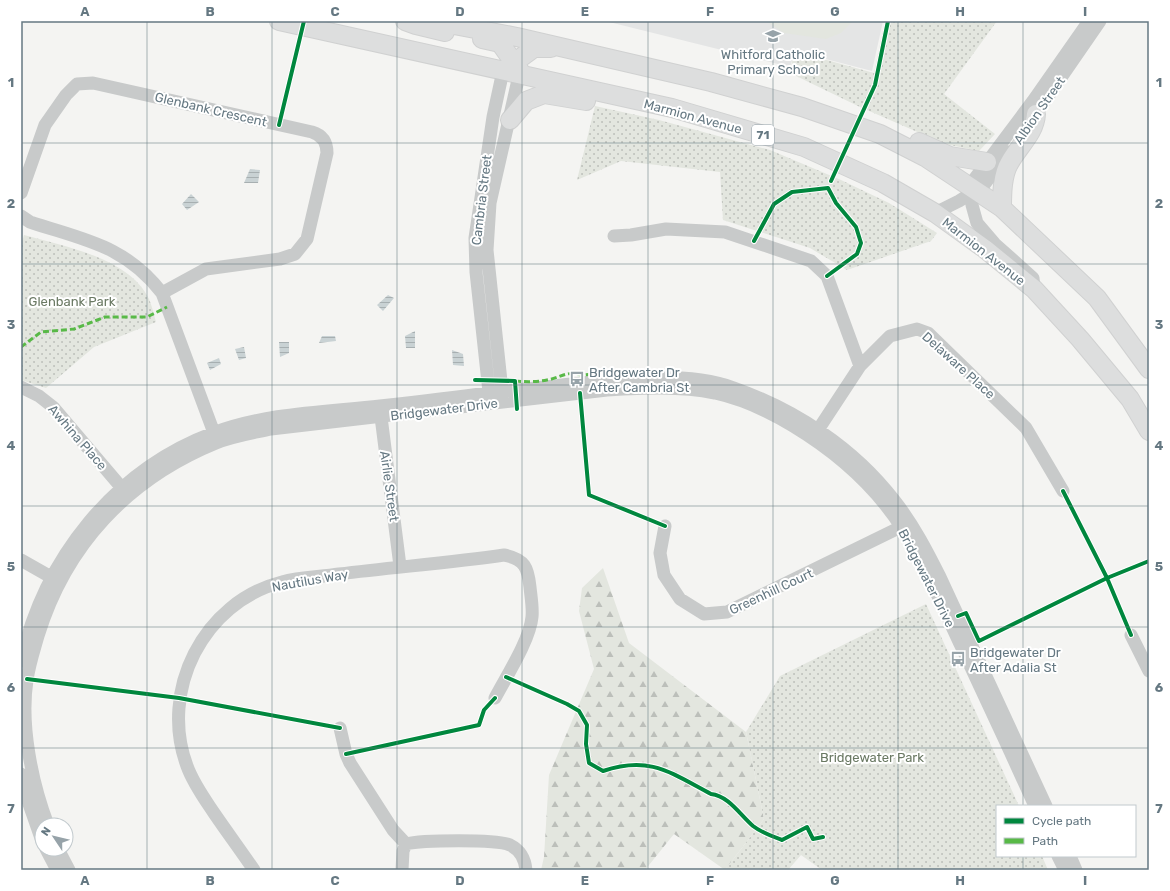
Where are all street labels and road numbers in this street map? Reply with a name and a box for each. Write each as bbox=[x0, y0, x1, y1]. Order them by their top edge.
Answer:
street label: Albion Street bbox=[1011, 74, 1068, 147]
street label: Glenbank Crescent bbox=[153, 89, 268, 130]
street label: Marmion Avenue bbox=[642, 96, 744, 137]
road number: 71 bbox=[752, 125, 774, 145]
street label: Cambria Street bbox=[468, 154, 494, 246]
street label: Marmion Avenue bbox=[939, 214, 1028, 288]
street label: Delaware Place bbox=[919, 329, 998, 402]
street label: Bridgewater Drive bbox=[389, 395, 499, 425]
street label: Awhina Place bbox=[45, 402, 110, 473]
street label: Airlie Street bbox=[377, 450, 402, 522]
street label: Bridgewater Drive bbox=[894, 527, 958, 630]
street label: Nautilus Way bbox=[271, 566, 349, 595]
street label: Greenhill Court bbox=[727, 566, 815, 617]

